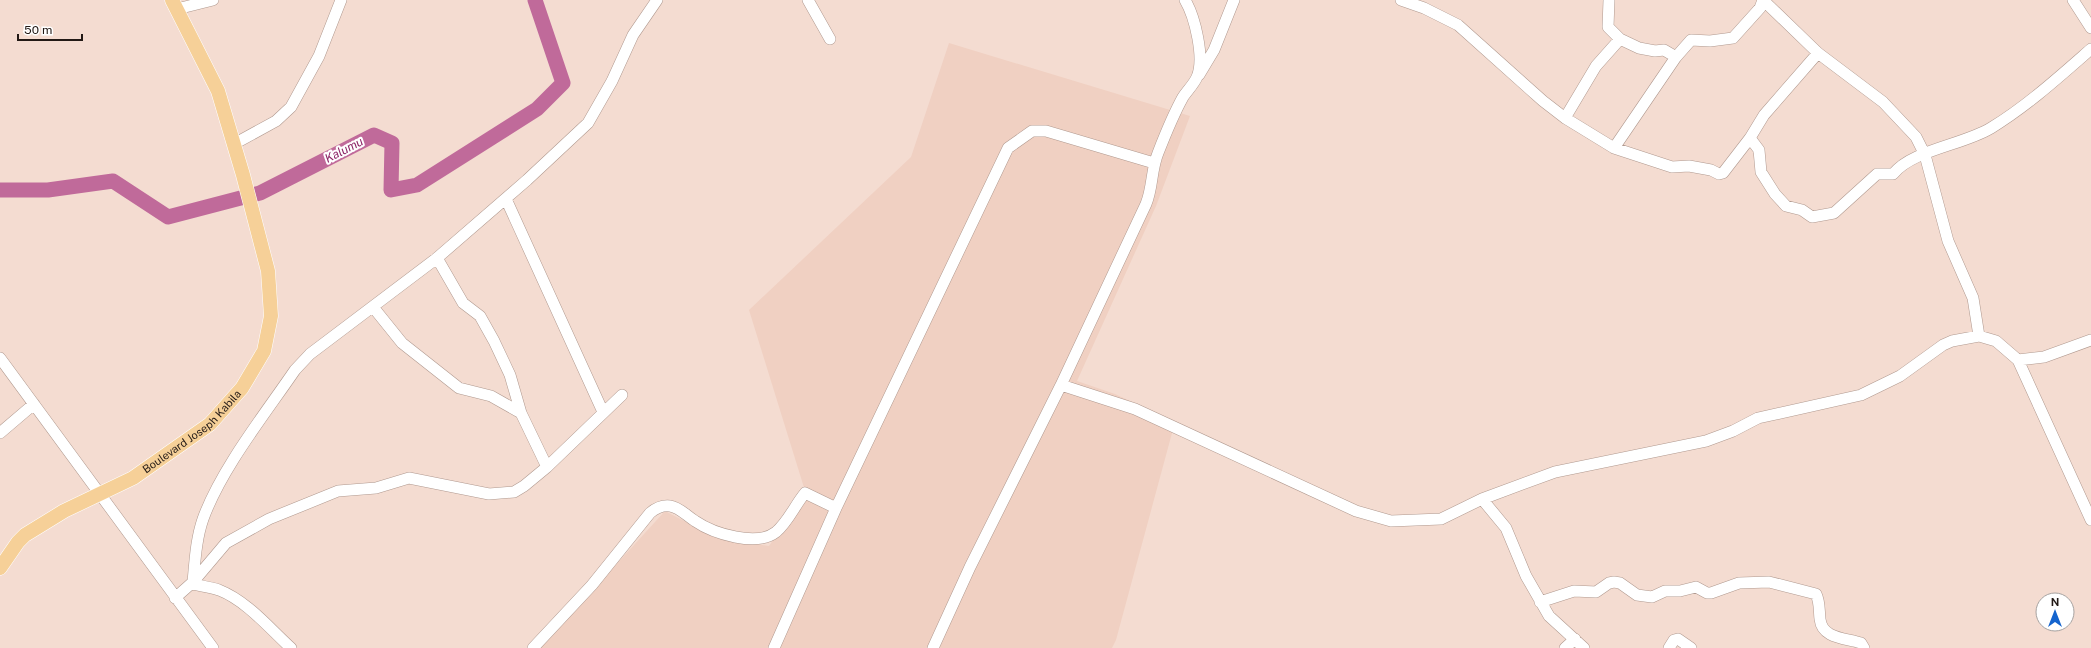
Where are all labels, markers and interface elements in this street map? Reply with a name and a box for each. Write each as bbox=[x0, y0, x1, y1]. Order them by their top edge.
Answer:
scale bar bbox=[18, 16, 82, 42]
text: 50 m bbox=[24, 23, 52, 37]
water label: Kalumu bbox=[323, 134, 366, 166]
street label: Boulevard Joseph Kabila bbox=[140, 388, 243, 475]
north arrow bbox=[2035, 592, 2075, 632]
text: N bbox=[2051, 596, 2059, 608]

